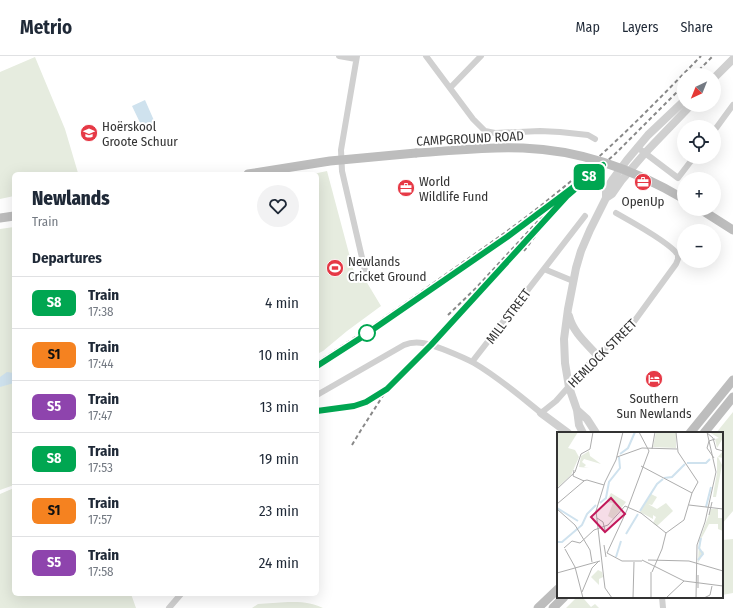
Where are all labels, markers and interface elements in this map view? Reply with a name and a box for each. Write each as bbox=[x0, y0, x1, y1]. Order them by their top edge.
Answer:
text: Metrio bbox=[20, 16, 72, 39]
text: Map bbox=[576, 19, 600, 36]
text: Layers bbox=[622, 19, 658, 36]
text: Share bbox=[680, 19, 713, 36]
north arrow bbox=[677, 68, 721, 112]
map controls bbox=[677, 68, 721, 268]
place label: Hoërskool Groote Schuur bbox=[102, 119, 178, 149]
button: locate bbox=[677, 120, 721, 164]
school or university icon: Hoërskool Groote Schuur bbox=[79, 123, 99, 143]
street label: CAMPGROUND ROAD bbox=[416, 128, 524, 149]
line badge: S8 bbox=[571, 164, 607, 190]
text: S8 bbox=[582, 168, 596, 185]
office icon: OpenUp bbox=[633, 172, 653, 192]
button: + bbox=[677, 172, 721, 216]
place label: World Wildlife Fund bbox=[419, 174, 488, 204]
office icon: World Wildlife Fund bbox=[396, 178, 416, 198]
button: heart bbox=[257, 185, 299, 227]
text: Newlands bbox=[32, 187, 110, 210]
place label: OpenUp bbox=[622, 194, 665, 209]
text: Train bbox=[32, 214, 58, 229]
button: − bbox=[677, 224, 721, 268]
text: Departures bbox=[32, 249, 102, 267]
place label: Newlands Cricket Ground bbox=[348, 254, 427, 284]
sports icon: Newlands Cricket Ground bbox=[325, 258, 345, 278]
text: Train bbox=[88, 286, 119, 304]
street label: MILL STREET bbox=[483, 286, 534, 347]
text: S8 bbox=[47, 294, 61, 311]
text: 4 min bbox=[265, 294, 299, 312]
text: 17:38 bbox=[88, 304, 114, 319]
street label: HEMLOCK STREET bbox=[565, 316, 640, 391]
unlabelled marker bbox=[358, 324, 376, 342]
text: Train bbox=[88, 338, 119, 356]
text: S1 bbox=[48, 346, 60, 363]
text: 10 min bbox=[259, 346, 299, 364]
text: 17:44 bbox=[88, 356, 114, 371]
hotel icon: Southern Sun Newlands bbox=[644, 369, 664, 389]
text: Train bbox=[88, 390, 119, 408]
place label: Southern Sun Newlands bbox=[616, 391, 692, 421]
text: S5 bbox=[47, 398, 61, 415]
text: 13 min bbox=[260, 398, 299, 416]
text: 17:47 bbox=[88, 408, 112, 423]
inset map bbox=[557, 432, 723, 598]
text: Train bbox=[88, 442, 119, 460]
text: S8 bbox=[47, 450, 61, 467]
text: 19 min bbox=[259, 450, 299, 468]
text: 17:53 bbox=[88, 460, 113, 475]
text: Train bbox=[88, 494, 119, 512]
text: S1 bbox=[48, 502, 60, 519]
text: 23 min bbox=[259, 502, 299, 520]
text: 17:57 bbox=[88, 512, 112, 527]
text: Train bbox=[88, 546, 119, 564]
text: S5 bbox=[47, 554, 61, 571]
text: 24 min bbox=[259, 554, 299, 572]
text: 17:58 bbox=[88, 564, 114, 579]

